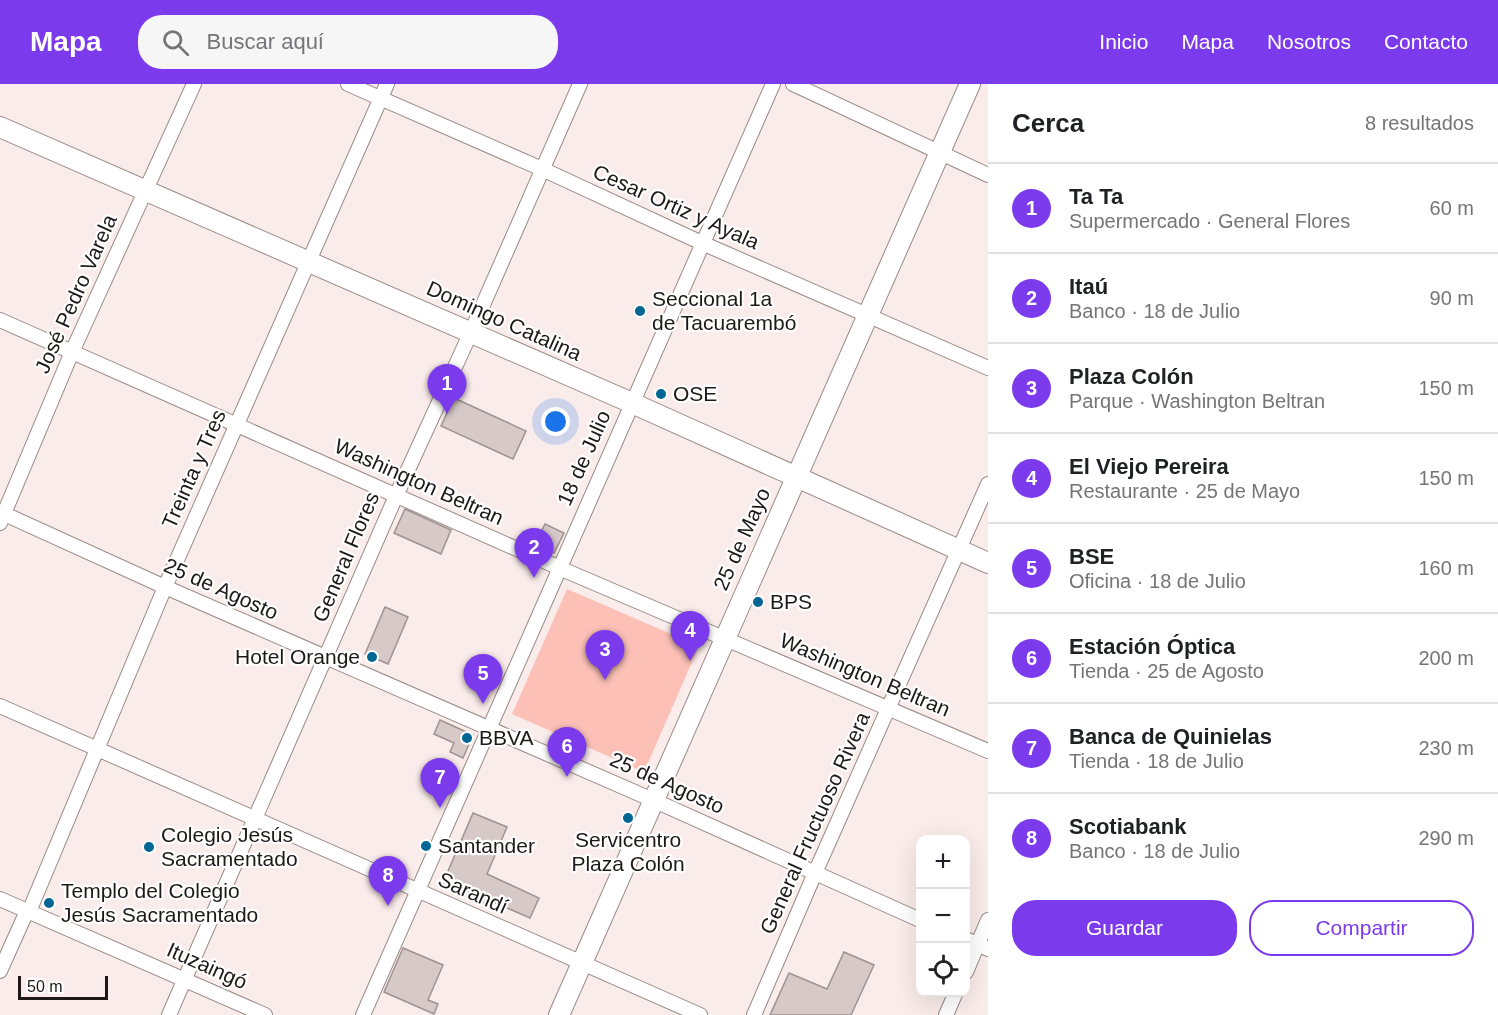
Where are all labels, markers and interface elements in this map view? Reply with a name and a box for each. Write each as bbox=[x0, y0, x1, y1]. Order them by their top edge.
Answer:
search box bbox=[138, 15, 558, 69]
text: Mapa bbox=[30, 26, 102, 57]
icon: search bbox=[159, 26, 192, 59]
text: Buscar aquí bbox=[207, 29, 324, 54]
text: Inicio bbox=[1099, 30, 1148, 53]
text: Mapa bbox=[1181, 30, 1234, 53]
text: Nosotros bbox=[1267, 30, 1351, 53]
text: Contacto bbox=[1384, 30, 1468, 53]
text: Cerca bbox=[1012, 108, 1084, 138]
text: 8 resultados bbox=[1365, 112, 1474, 134]
street label: Cesar Ortiz y Ayala bbox=[590, 160, 763, 254]
text: Ta Ta bbox=[1069, 184, 1123, 209]
text: 1 bbox=[1026, 197, 1037, 219]
text: 60 m bbox=[1430, 197, 1474, 219]
text: Supermercado · General Flores bbox=[1069, 210, 1350, 232]
street label: José Pedro Varela bbox=[30, 211, 121, 377]
text: Itaú bbox=[1069, 274, 1108, 299]
street label: Domingo Catalina bbox=[423, 276, 585, 365]
place label: Seccional 1a de Tacuarembó bbox=[652, 287, 796, 334]
text: 2 bbox=[1026, 287, 1037, 309]
text: 90 m bbox=[1430, 287, 1474, 309]
text: Banco · 18 de Julio bbox=[1069, 300, 1240, 322]
marker: Seccional 1a de Tacuarembó bbox=[633, 304, 647, 318]
pin: 1 bbox=[428, 364, 466, 414]
text: Plaza Colón bbox=[1069, 364, 1194, 389]
text: 3 bbox=[1026, 377, 1037, 399]
text: 150 m bbox=[1418, 377, 1474, 399]
place label: OSE bbox=[673, 382, 717, 405]
marker: OSE bbox=[654, 387, 668, 401]
text: Parque · Washington Beltran bbox=[1069, 390, 1325, 412]
street label: Treinta y Tres bbox=[157, 406, 230, 532]
your location bbox=[541, 407, 570, 436]
street label: 18 de Julio bbox=[552, 407, 615, 509]
street label: Washington Beltran bbox=[331, 434, 507, 529]
text: El Viejo Pereira bbox=[1069, 454, 1229, 479]
text: 4 bbox=[1026, 467, 1037, 489]
text: 150 m bbox=[1418, 467, 1474, 489]
text: Restaurante · 25 de Mayo bbox=[1069, 480, 1300, 502]
street label: 25 de Mayo bbox=[709, 484, 774, 594]
street label: General Flores bbox=[308, 488, 383, 625]
pin: 2 bbox=[514, 528, 554, 578]
text: BSE bbox=[1069, 544, 1114, 569]
street label: 25 de Agosto bbox=[161, 553, 282, 624]
text: 5 bbox=[1026, 557, 1037, 579]
text: 160 m bbox=[1418, 557, 1474, 579]
text: Oficina · 18 de Julio bbox=[1069, 570, 1246, 592]
place label: BPS bbox=[770, 590, 812, 613]
marker: BPS bbox=[751, 595, 765, 609]
pin: 4 bbox=[670, 612, 710, 661]
street label: Washington Beltran bbox=[777, 628, 954, 721]
pin: 3 bbox=[586, 630, 624, 680]
text: Estación Óptica bbox=[1069, 634, 1235, 659]
place label: Hotel Orange bbox=[235, 645, 360, 668]
text: 6 bbox=[1026, 647, 1037, 669]
text: 200 m bbox=[1418, 647, 1474, 669]
marker: Hotel Orange bbox=[365, 650, 379, 664]
pin: 5 bbox=[464, 654, 502, 704]
text: Tienda · 25 de Agosto bbox=[1069, 660, 1264, 682]
street label: General Fructuoso Rivera bbox=[755, 708, 874, 937]
text: Banca de Quinielas bbox=[1069, 724, 1272, 749]
place label: BBVA bbox=[479, 726, 533, 749]
pin: 6 bbox=[548, 728, 586, 777]
marker: BBVA bbox=[460, 731, 474, 745]
text: 7 bbox=[1026, 737, 1037, 759]
text: 230 m bbox=[1418, 737, 1474, 759]
street label: 25 de Agosto bbox=[607, 747, 728, 818]
text: Tienda · 18 de Julio bbox=[1069, 750, 1244, 772]
pin: 7 bbox=[420, 758, 460, 808]
marker: Servicentro Plaza Colón bbox=[621, 811, 635, 825]
text: Scotiabank bbox=[1069, 814, 1186, 839]
place label: Colegio Jesús Sacramentado bbox=[161, 823, 298, 870]
text: 8 bbox=[1026, 827, 1037, 849]
text: 290 m bbox=[1418, 827, 1474, 849]
place label: Servicentro Plaza Colón bbox=[571, 828, 685, 875]
place label: Santander bbox=[438, 834, 535, 857]
map controls bbox=[916, 835, 970, 997]
button: + bbox=[916, 835, 970, 889]
marker: Santander bbox=[419, 839, 433, 853]
marker: Colegio Jesús Sacramentado bbox=[142, 840, 156, 854]
text: Banco · 18 de Julio bbox=[1069, 840, 1240, 862]
pin: 8 bbox=[368, 856, 408, 906]
street label: Sarandí bbox=[435, 867, 512, 918]
place label: Templo del Colegio Jesús Sacramentado bbox=[61, 879, 258, 926]
button: − bbox=[916, 889, 970, 943]
marker: Templo del Colegio Jesús Sacramentado bbox=[42, 896, 56, 910]
button: Guardar bbox=[1012, 900, 1237, 956]
button: Compartir bbox=[1249, 900, 1474, 956]
street label: Ituzaingó bbox=[164, 938, 251, 993]
button: locate bbox=[916, 943, 970, 997]
scale bar bbox=[18, 973, 108, 1000]
text: 50 m bbox=[27, 978, 63, 995]

